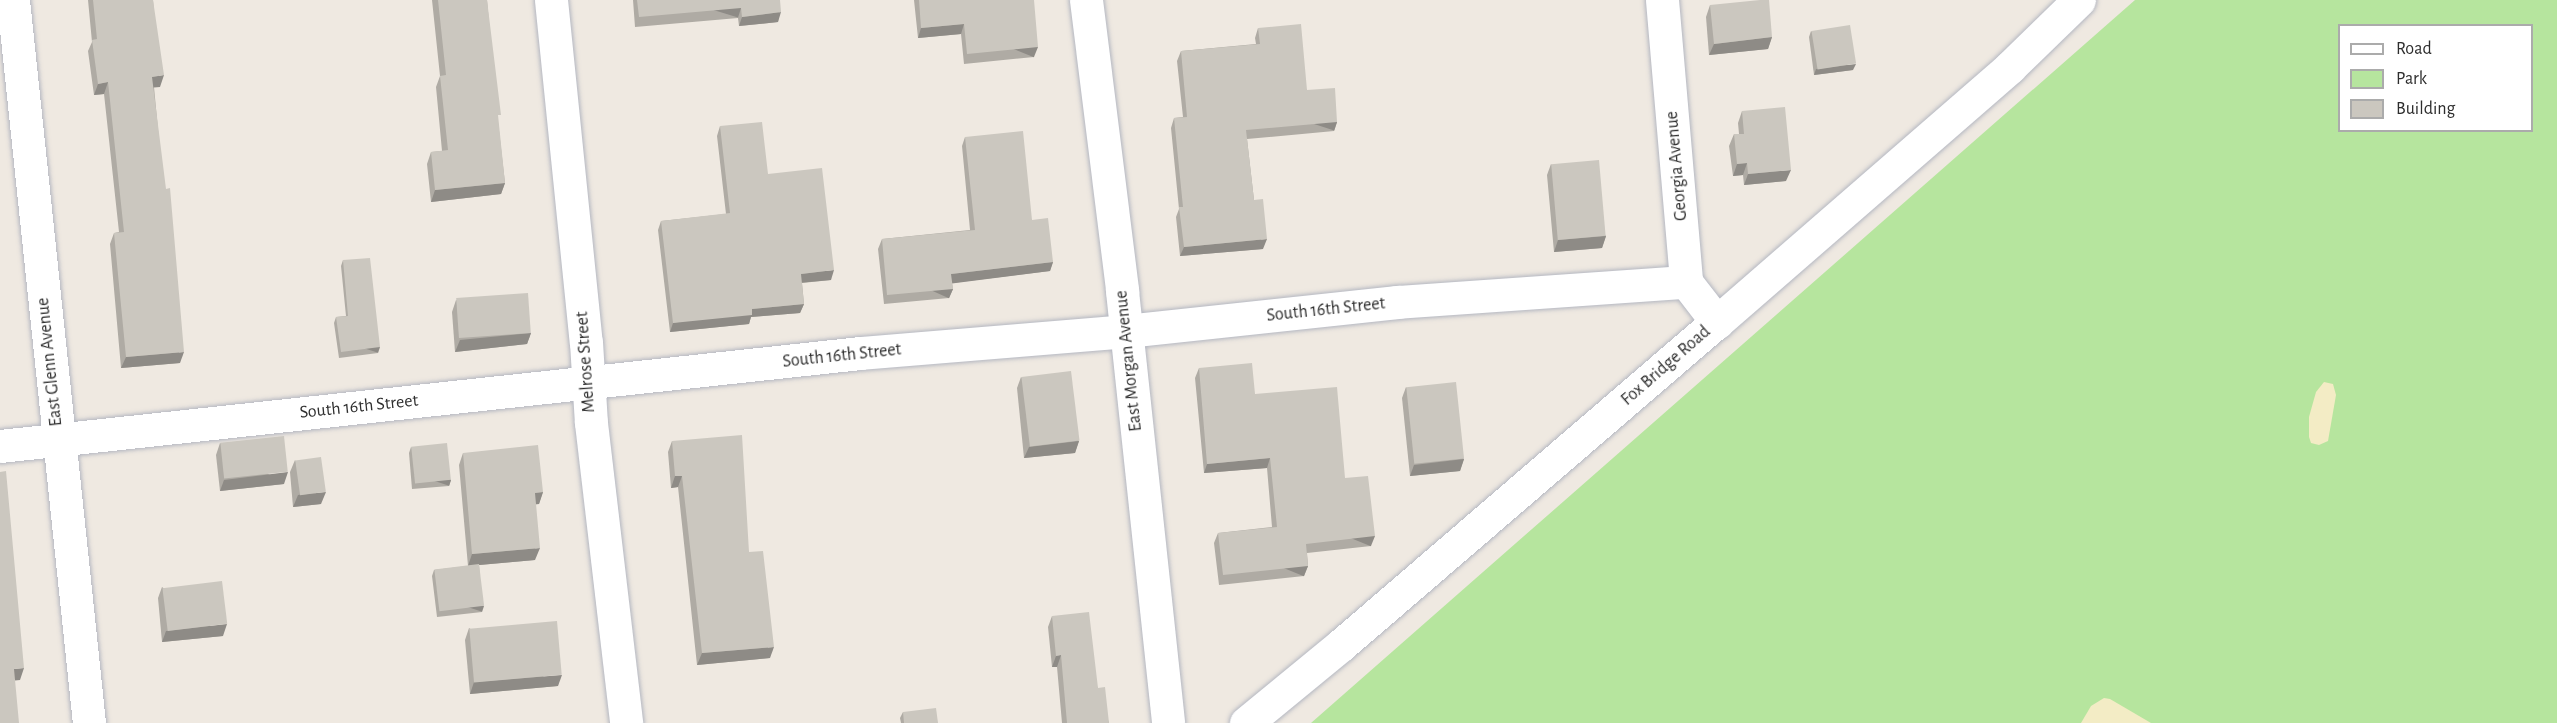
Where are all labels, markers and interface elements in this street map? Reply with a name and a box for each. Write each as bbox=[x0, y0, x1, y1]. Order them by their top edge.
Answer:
legend bbox=[2338, 24, 2533, 132]
text: Road bbox=[2396, 40, 2432, 58]
text: Park bbox=[2396, 70, 2427, 88]
text: Building bbox=[2396, 100, 2455, 118]
street label: Georgia Avenue bbox=[1661, 110, 1693, 222]
street label: East Morgan Avenue bbox=[1111, 289, 1147, 433]
street label: South 16th Street bbox=[1266, 293, 1386, 327]
street label: East Glenn Avenue bbox=[33, 297, 67, 427]
street label: Melrose Street bbox=[572, 311, 600, 413]
street label: Fox Bridge Road bbox=[1617, 321, 1715, 411]
street label: South 16th Street bbox=[782, 339, 902, 373]
street label: South 16th Street bbox=[299, 390, 419, 424]

